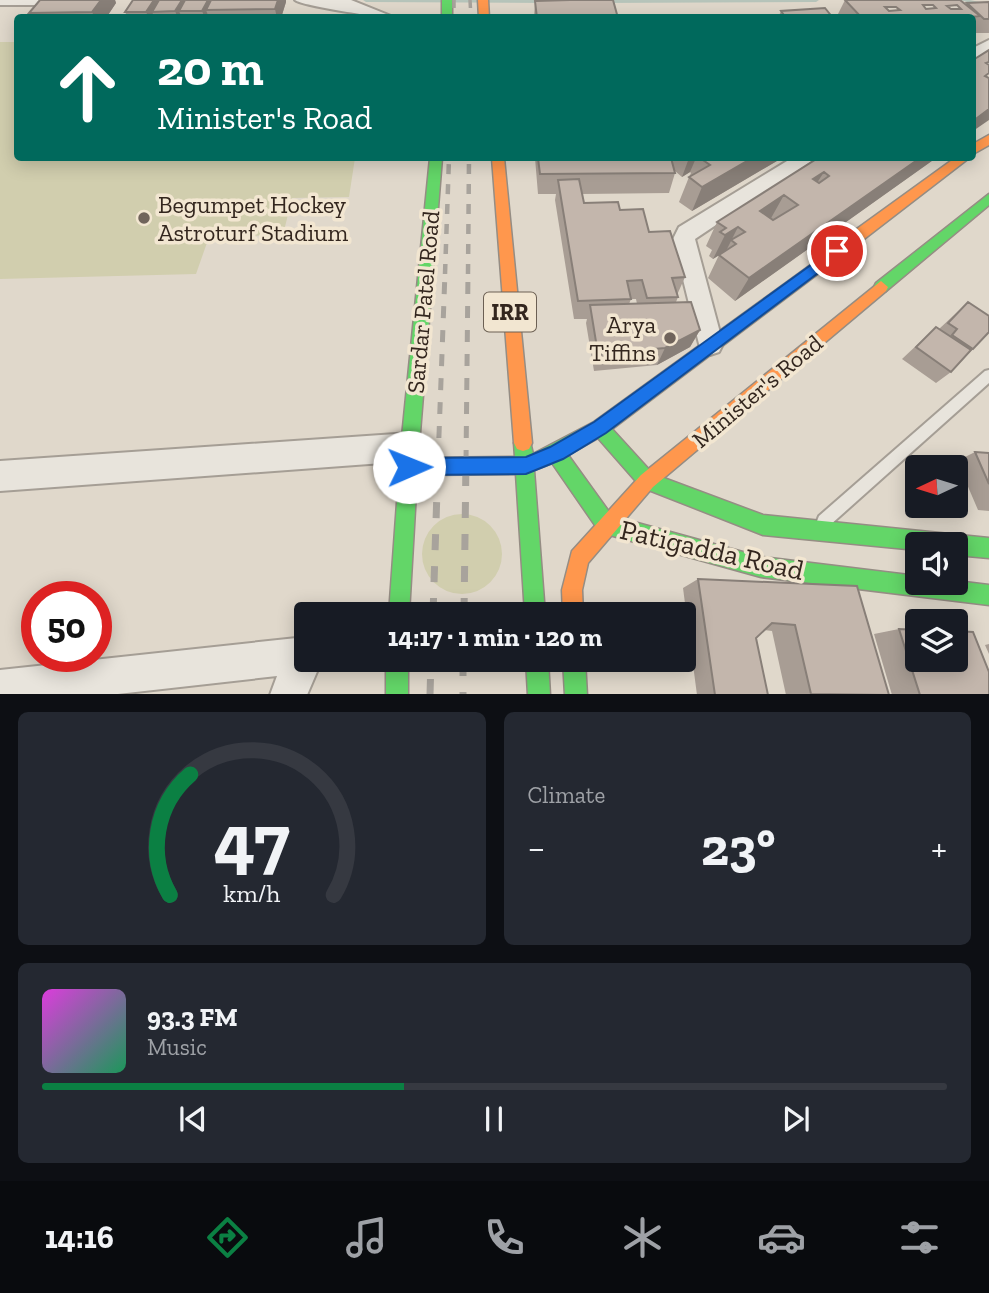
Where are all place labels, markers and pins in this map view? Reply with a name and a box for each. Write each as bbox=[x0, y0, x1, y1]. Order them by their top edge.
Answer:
place label: Begumpet Hockey Astroturf Stadium bbox=[158, 190, 349, 247]
marker: Begumpet Hockey Astroturf Stadium bbox=[136, 210, 152, 226]
pin bbox=[807, 221, 867, 281]
place label: Arya Tiffins bbox=[589, 310, 656, 367]
marker: Arya Tiffins bbox=[662, 330, 678, 346]

